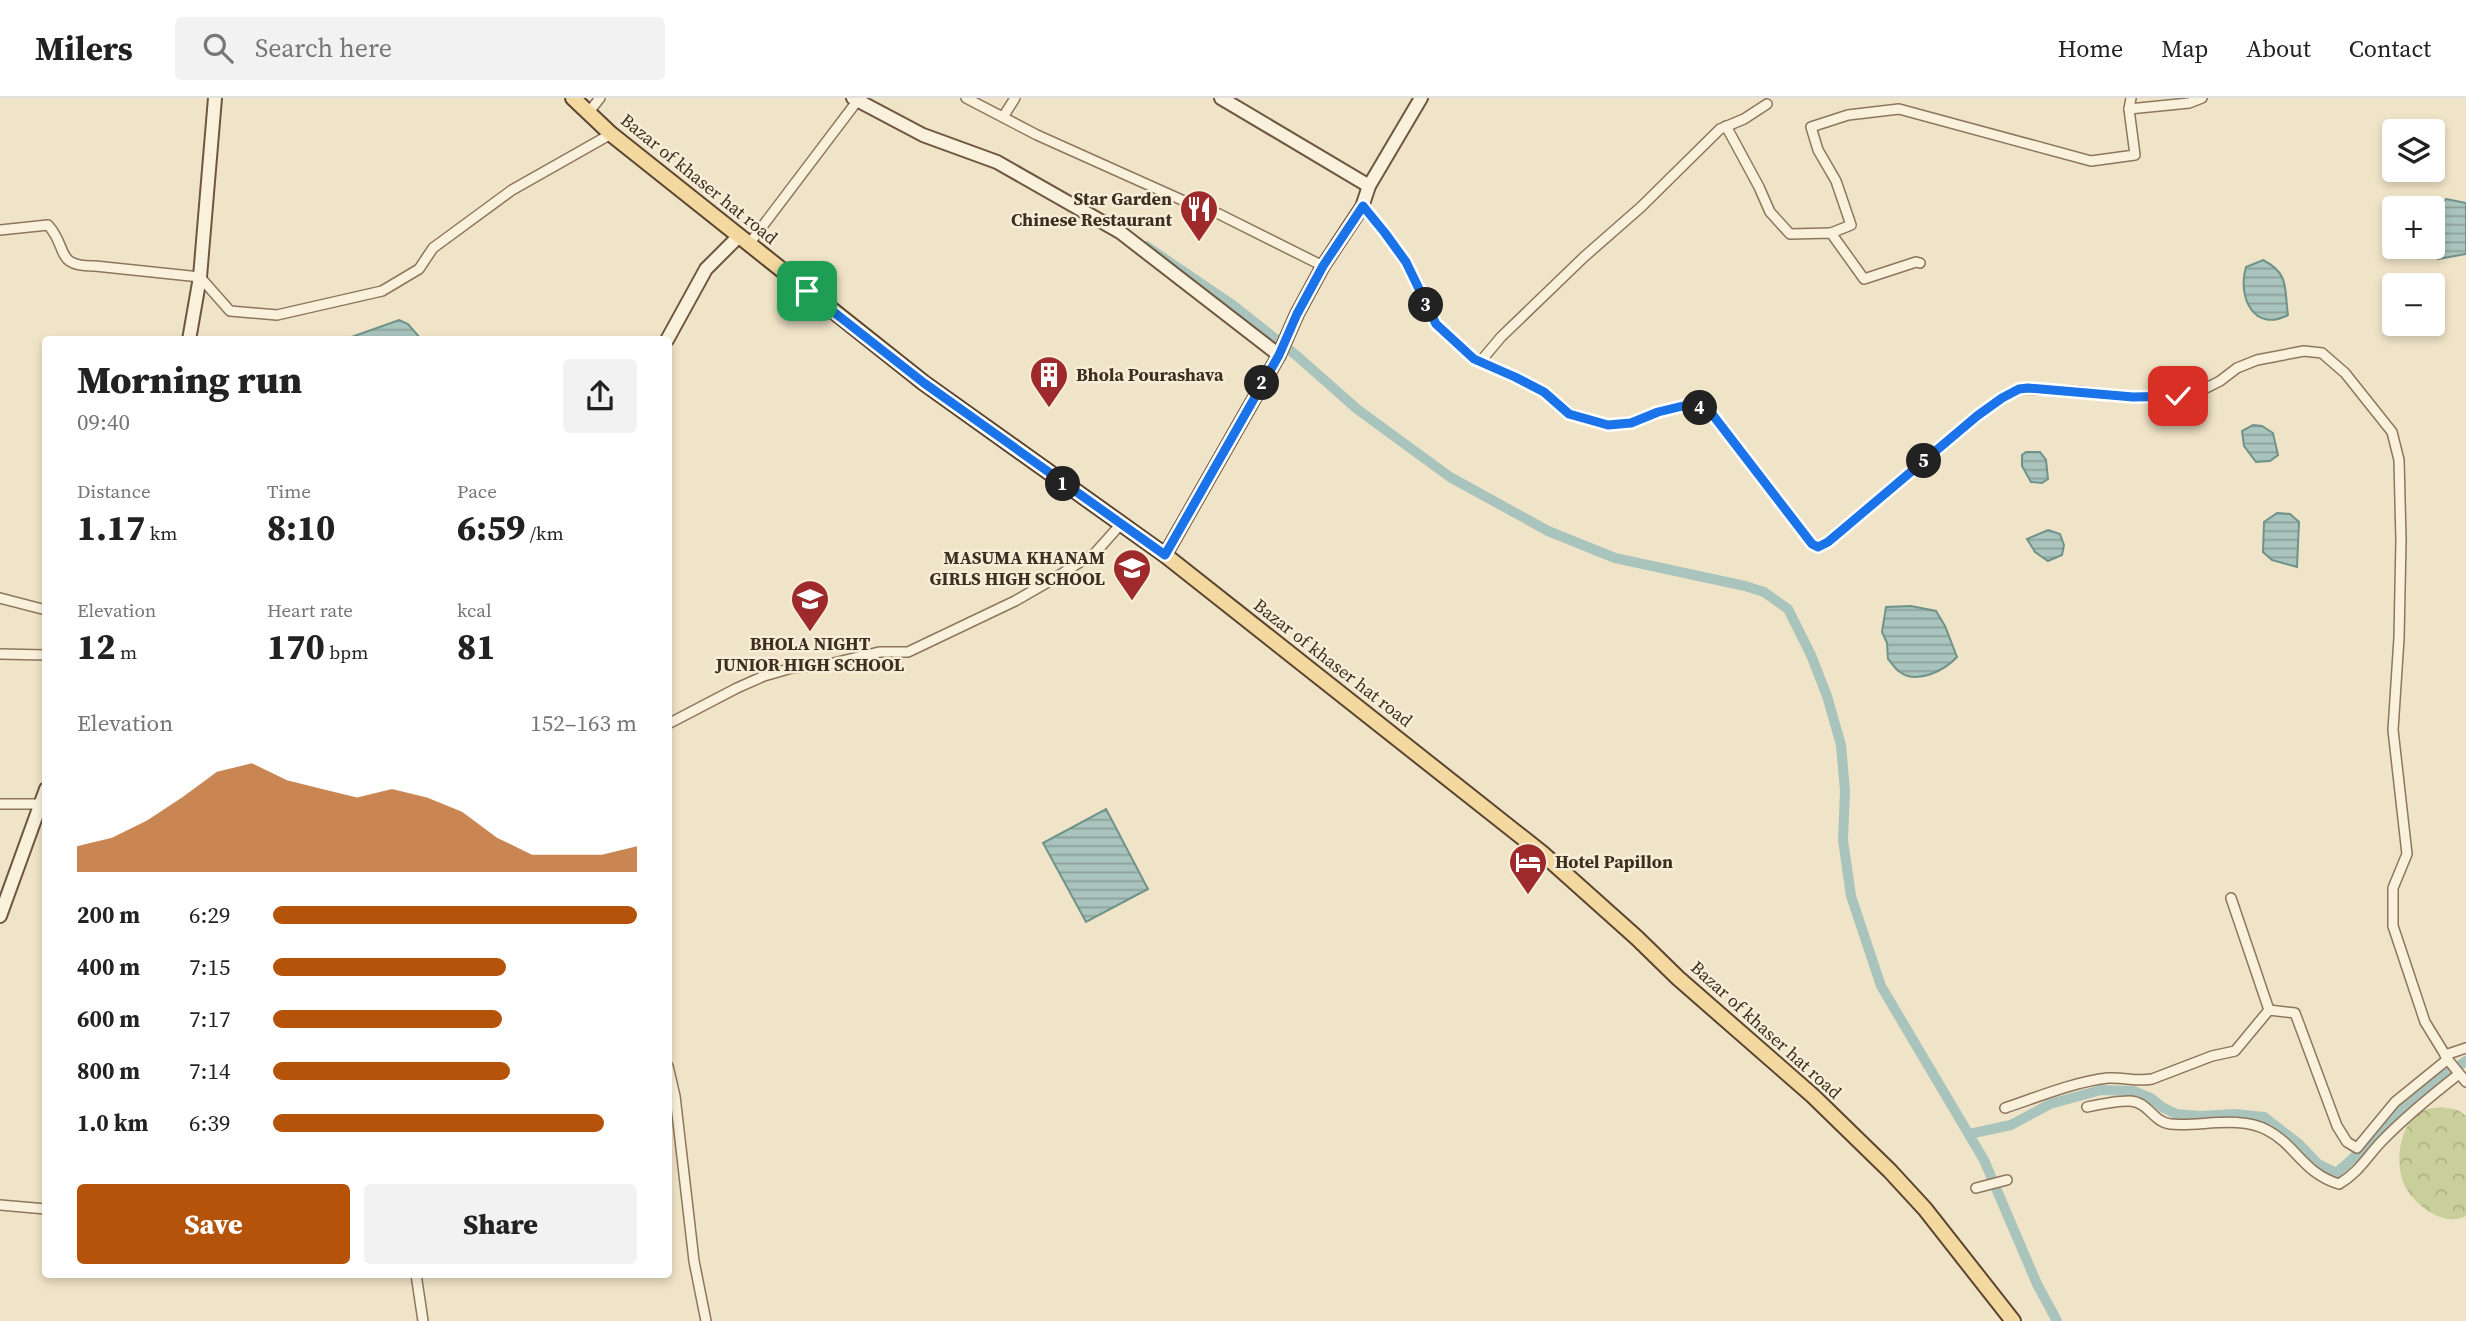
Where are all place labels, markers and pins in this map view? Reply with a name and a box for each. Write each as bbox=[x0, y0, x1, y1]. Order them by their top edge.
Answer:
place label: Star Garden Chinese Restaurant bbox=[1011, 186, 1173, 232]
restaurant icon: Star Garden Chinese Restaurant bbox=[1178, 188, 1220, 243]
pin bbox=[777, 261, 837, 321]
pin: 3 bbox=[1408, 288, 1444, 322]
building icon: Bhola Pourashava bbox=[1028, 354, 1070, 409]
place label: Bhola Pourashava bbox=[1076, 362, 1224, 387]
pin: 2 bbox=[1244, 366, 1280, 400]
pin bbox=[2148, 366, 2208, 426]
pin: 4 bbox=[1682, 390, 1718, 426]
pin: 5 bbox=[1906, 444, 1941, 478]
pin: 1 bbox=[1046, 466, 1080, 502]
place label: MASUMA KHANAM GIRLS HIGH SCHOOL bbox=[930, 545, 1106, 591]
school or university icon: MASUMA KHANAM GIRLS HIGH SCHOOL bbox=[1111, 547, 1153, 602]
school or university icon: BHOLA NIGHT JUNIOR HIGH SCHOOL bbox=[789, 578, 831, 633]
place label: BHOLA NIGHT JUNIOR HIGH SCHOOL bbox=[715, 631, 905, 677]
hotel icon: Hotel Papillon bbox=[1507, 841, 1549, 896]
place label: Hotel Papillon bbox=[1555, 849, 1673, 874]

